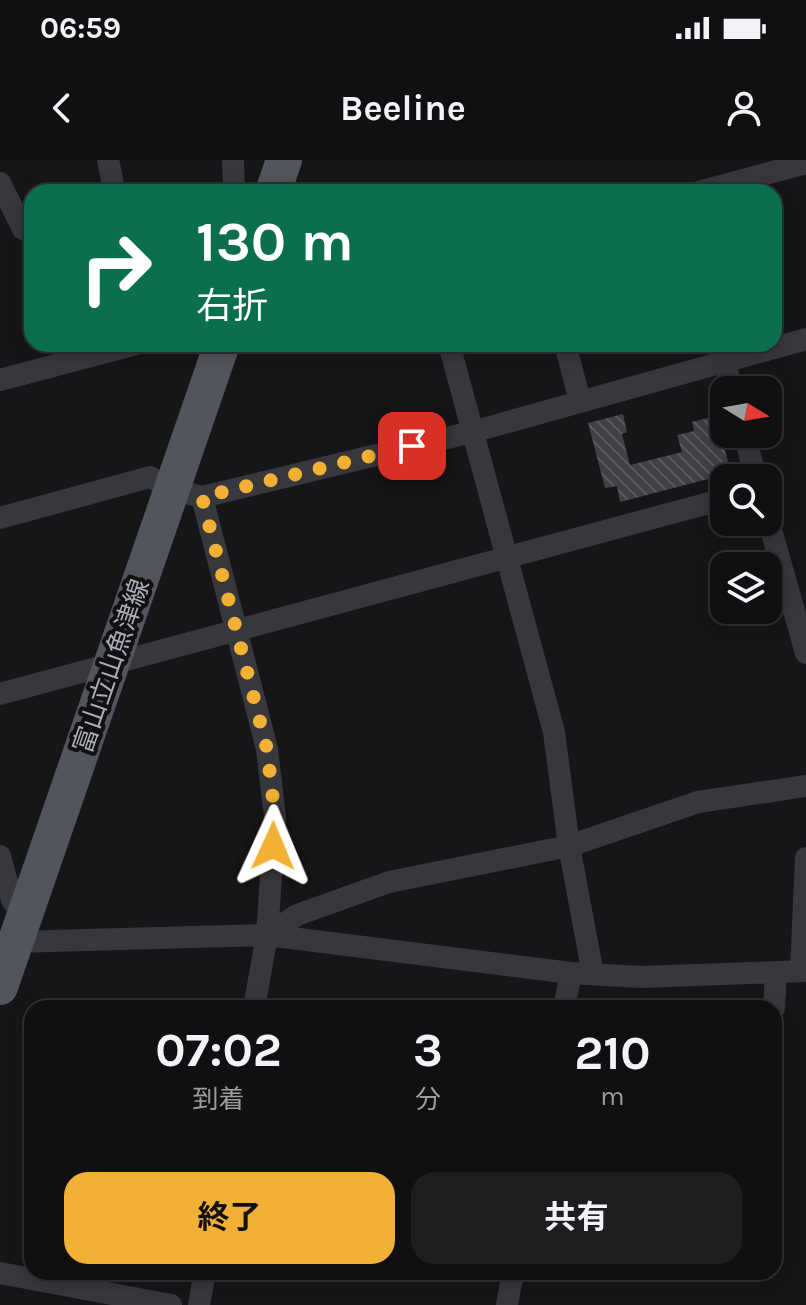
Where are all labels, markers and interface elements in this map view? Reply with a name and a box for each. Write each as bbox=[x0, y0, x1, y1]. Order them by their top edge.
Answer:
text: 06:59 bbox=[40, 10, 121, 46]
icon: back bbox=[40, 86, 84, 130]
icon: person bbox=[722, 86, 766, 130]
text: Beeline bbox=[340, 87, 466, 129]
text: 130 m bbox=[196, 209, 354, 274]
icon: right bbox=[64, 216, 168, 320]
text: 右折 bbox=[196, 285, 268, 327]
north arrow bbox=[710, 376, 782, 448]
map controls bbox=[710, 376, 782, 624]
pin bbox=[378, 412, 446, 480]
icon: arrive bbox=[390, 424, 434, 468]
button: search bbox=[710, 464, 782, 536]
button: layers bbox=[710, 552, 782, 624]
street label: 富山立山魚津線 bbox=[67, 575, 156, 757]
position arrow bbox=[231, 804, 315, 888]
text: 07:02 bbox=[155, 1022, 282, 1078]
text: 3 bbox=[413, 1022, 443, 1078]
text: 210 bbox=[574, 1025, 651, 1081]
text: m bbox=[600, 1081, 625, 1112]
text: 到着 bbox=[193, 1084, 245, 1115]
text: 分 bbox=[415, 1084, 441, 1115]
button: 終了 bbox=[64, 1172, 395, 1264]
button: 共有 bbox=[411, 1172, 742, 1264]

